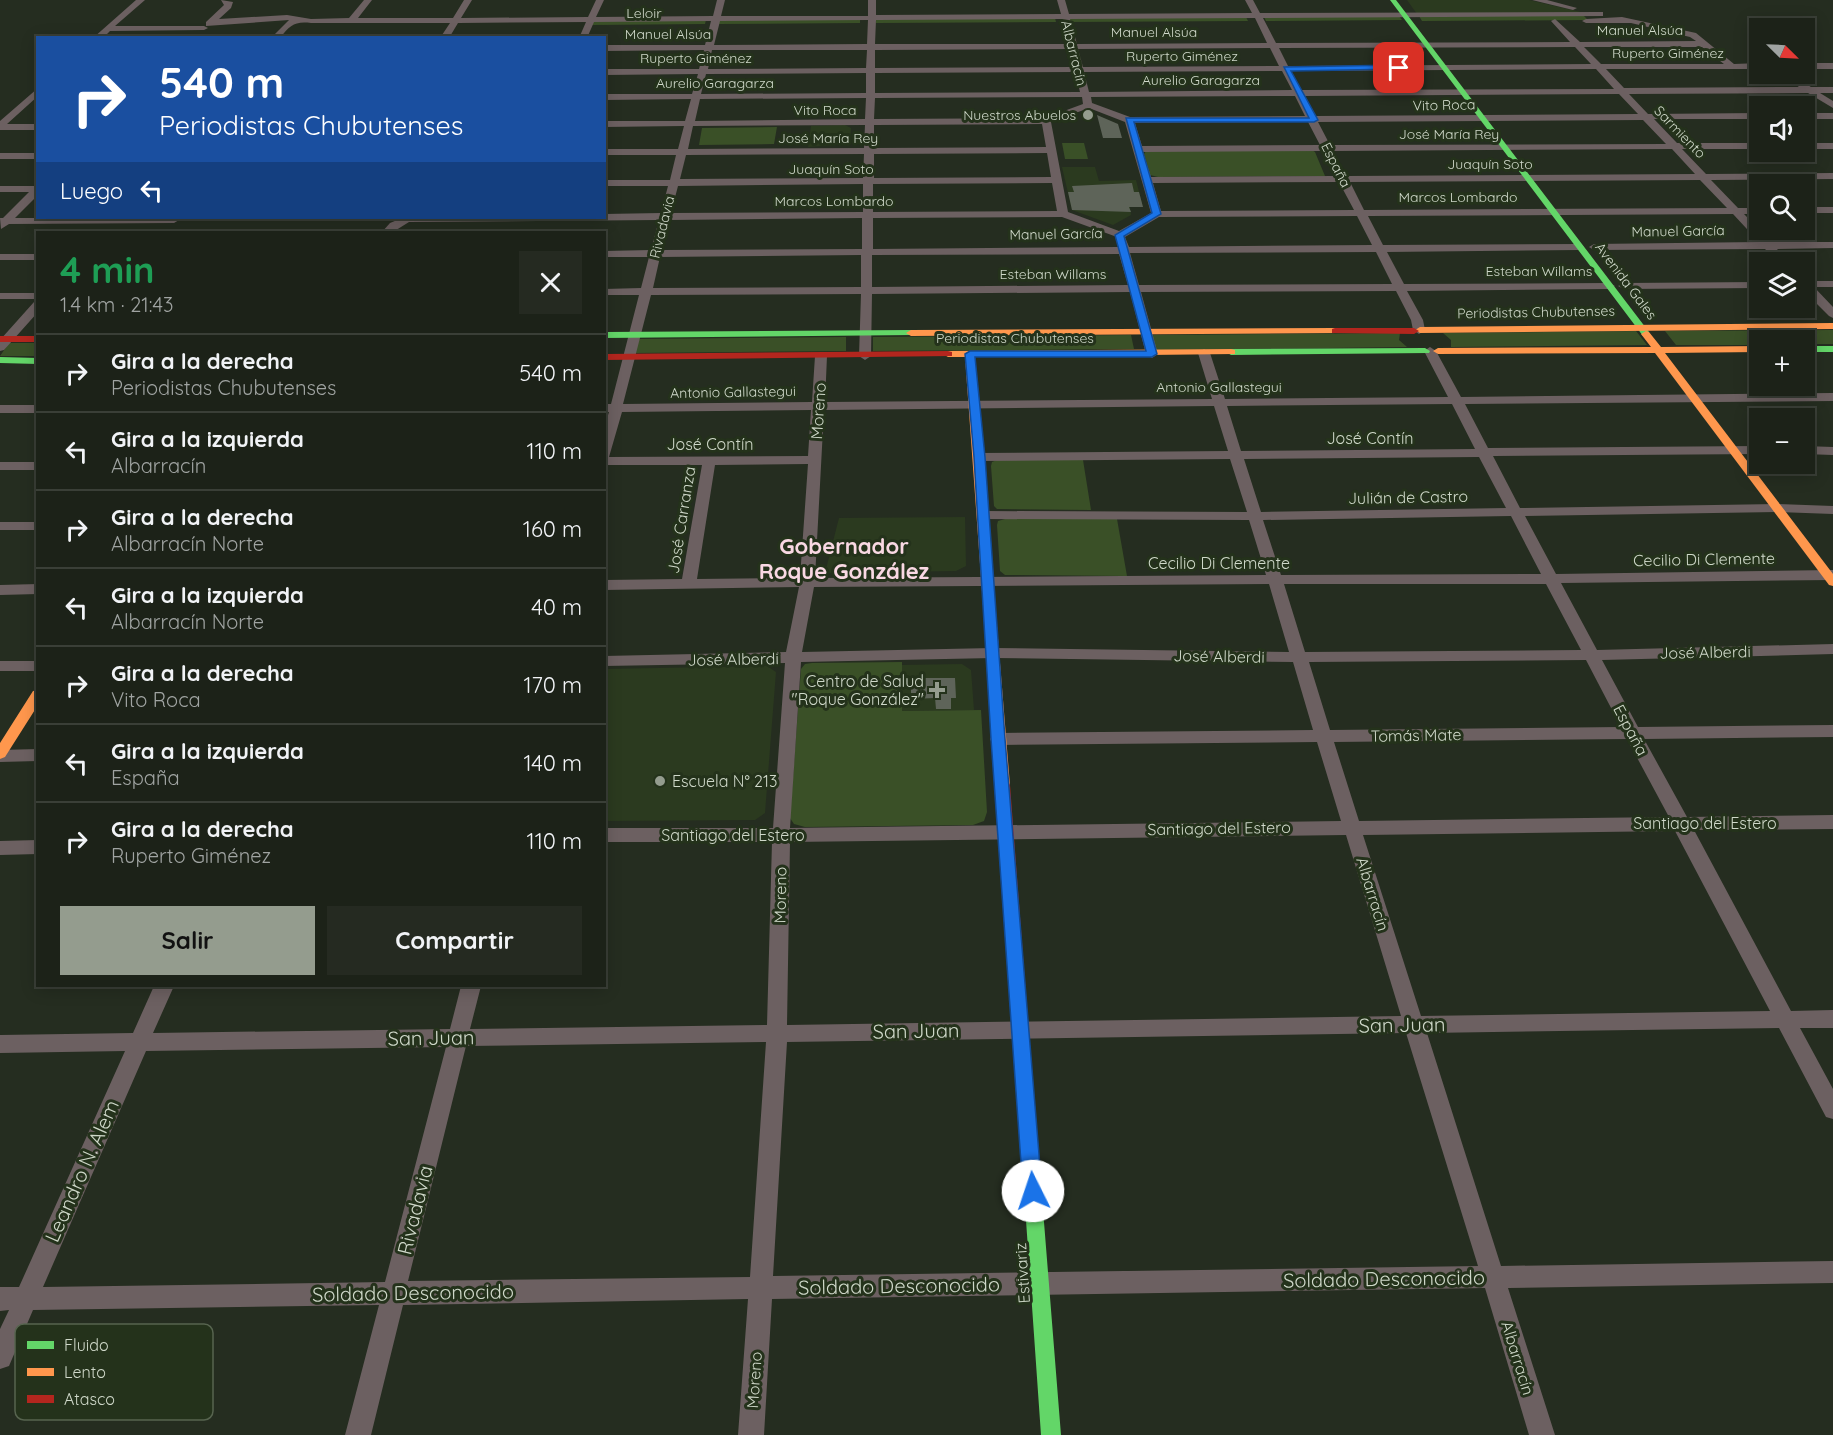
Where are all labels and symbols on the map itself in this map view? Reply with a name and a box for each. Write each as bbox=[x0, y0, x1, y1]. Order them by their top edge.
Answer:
street label: Leloir bbox=[626, 4, 662, 22]
street label: Albarracín bbox=[1057, 18, 1091, 88]
north arrow bbox=[1749, 18, 1815, 84]
street label: Manuel Alsúa bbox=[1597, 21, 1683, 39]
street label: Manuel Alsúa bbox=[1111, 23, 1197, 41]
street label: Manuel Alsúa bbox=[625, 25, 711, 43]
pin bbox=[1373, 42, 1424, 93]
street label: Ruperto Giménez bbox=[1612, 44, 1724, 62]
street label: Ruperto Giménez bbox=[1126, 47, 1238, 65]
street label: Ruperto Giménez bbox=[640, 49, 752, 67]
street label: Aurelio Garagarza bbox=[1142, 71, 1260, 89]
street label: Aurelio Garagarza bbox=[656, 74, 774, 92]
street label: Vito Roca bbox=[1412, 95, 1476, 115]
street label: Vito Roca bbox=[794, 101, 856, 119]
street label: Sarmiento bbox=[1650, 102, 1710, 162]
place label: Nuestros Abuelos bbox=[963, 106, 1076, 124]
marker: Nuestros Abuelos bbox=[1081, 108, 1095, 122]
street label: José María Rey bbox=[1399, 125, 1499, 143]
street label: José María Rey bbox=[778, 129, 878, 147]
street label: España bbox=[1317, 140, 1355, 190]
street label: Juaquín Soto bbox=[1447, 155, 1533, 173]
street label: Juaquín Soto bbox=[788, 160, 874, 178]
street label: Marcos Lombardo bbox=[1399, 188, 1517, 206]
street label: Marcos Lombardo bbox=[775, 192, 893, 210]
street label: Rivadavia bbox=[646, 194, 678, 260]
street label: Manuel García bbox=[1631, 221, 1725, 241]
street label: Manuel García bbox=[1009, 224, 1103, 244]
street label: Avenida Gales bbox=[1591, 239, 1661, 323]
street label: Esteban Willams bbox=[1486, 262, 1592, 280]
street label: Esteban Willams bbox=[1000, 265, 1106, 283]
street label: Periodistas Chubutenses bbox=[1457, 302, 1615, 322]
street label: Periodistas Chubutenses bbox=[936, 329, 1094, 347]
street label: Antonio Gallastegui bbox=[1156, 378, 1282, 396]
street label: Antonio Gallastegui bbox=[670, 382, 796, 402]
street label: Moreno bbox=[806, 382, 830, 440]
street label: José Contín bbox=[1326, 428, 1414, 448]
street label: José Contín bbox=[666, 434, 754, 454]
street label: José Carranza bbox=[663, 465, 699, 575]
street label: Julián de Castro bbox=[1348, 486, 1468, 508]
district label: Gobernador Roque González bbox=[759, 532, 930, 585]
street label: Cecilio Di Clemente bbox=[1633, 548, 1775, 570]
street label: Cecilio Di Clemente bbox=[1148, 553, 1290, 573]
street label: José Alberdi bbox=[1659, 641, 1751, 663]
street label: José Alberdi bbox=[1173, 645, 1265, 667]
street label: José Alberdi bbox=[687, 648, 779, 670]
place label: Centro de Salud "Roque González" bbox=[792, 671, 924, 709]
marker: Centro de Salud "Roque González" bbox=[928, 681, 946, 699]
street label: España bbox=[1609, 701, 1653, 759]
street label: Tomás Mate bbox=[1370, 724, 1462, 746]
place label: Escuela N° 213 bbox=[672, 771, 777, 791]
marker: Escuela N° 213 bbox=[653, 774, 667, 788]
street label: Santiago del Estero bbox=[1633, 813, 1777, 833]
street label: Santiago del Estero bbox=[1147, 817, 1291, 839]
street label: Santiago del Estero bbox=[661, 825, 805, 845]
street label: Albarracín bbox=[1352, 855, 1394, 933]
street label: Moreno bbox=[770, 867, 790, 923]
street label: San Juan bbox=[1358, 1011, 1446, 1038]
street label: San Juan bbox=[872, 1017, 960, 1044]
street label: San Juan bbox=[387, 1024, 475, 1051]
street label: Leandro N. Alem bbox=[39, 1096, 124, 1246]
position arrow bbox=[1001, 1159, 1065, 1223]
street label: Rivadavia bbox=[391, 1163, 438, 1257]
street label: Estivariz bbox=[1010, 1242, 1034, 1304]
street label: Soldado Desconocido bbox=[1283, 1264, 1485, 1293]
street label: Soldado Desconocido bbox=[798, 1271, 1000, 1300]
street label: Soldado Desconocido bbox=[312, 1278, 514, 1307]
street label: Albarracín bbox=[1497, 1319, 1539, 1397]
legend bbox=[15, 1324, 213, 1420]
text: Fluido bbox=[64, 1335, 109, 1355]
street label: Moreno bbox=[742, 1351, 766, 1409]
text: Lento bbox=[64, 1362, 106, 1382]
text: Atasco bbox=[64, 1389, 115, 1409]

